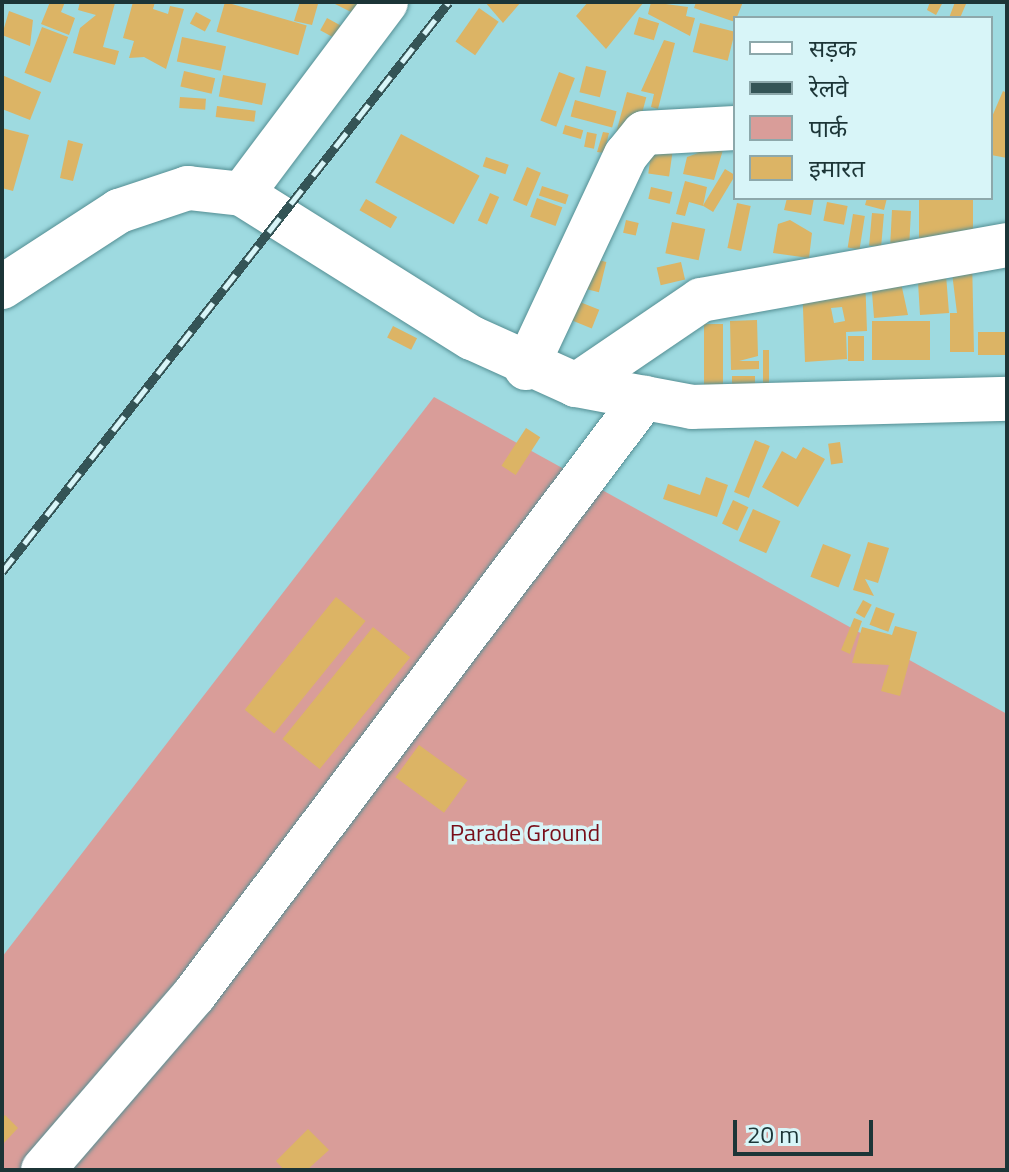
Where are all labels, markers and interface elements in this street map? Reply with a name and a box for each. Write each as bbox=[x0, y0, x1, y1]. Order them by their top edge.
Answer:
legend bbox=[733, 16, 993, 200]
text: सड़क bbox=[809, 30, 857, 66]
text: रेलवे bbox=[809, 70, 848, 106]
text: पार्क bbox=[809, 110, 847, 146]
text: इमारत bbox=[809, 150, 865, 186]
park label: Parade Ground bbox=[450, 819, 600, 847]
scale bar bbox=[737, 1104, 877, 1154]
text: 20 m bbox=[747, 1116, 799, 1152]

